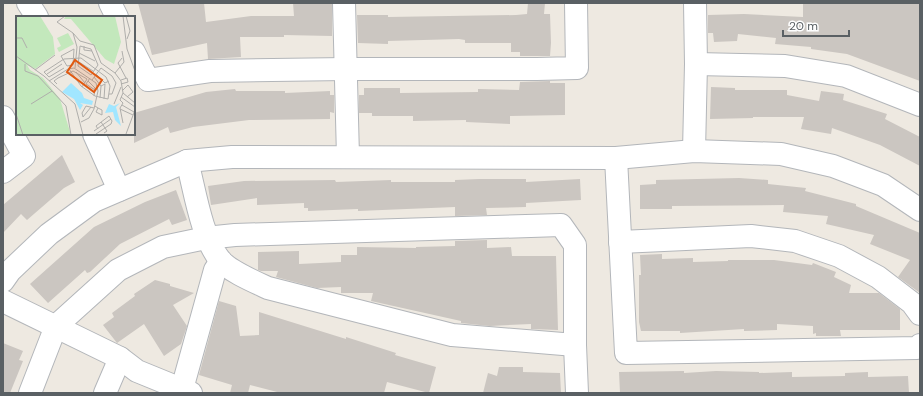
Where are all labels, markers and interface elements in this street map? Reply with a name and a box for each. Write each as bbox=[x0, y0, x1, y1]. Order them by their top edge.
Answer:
scale bar bbox=[783, 12, 849, 38]
inset map bbox=[16, 16, 135, 135]
text: 20 m bbox=[789, 18, 818, 34]

